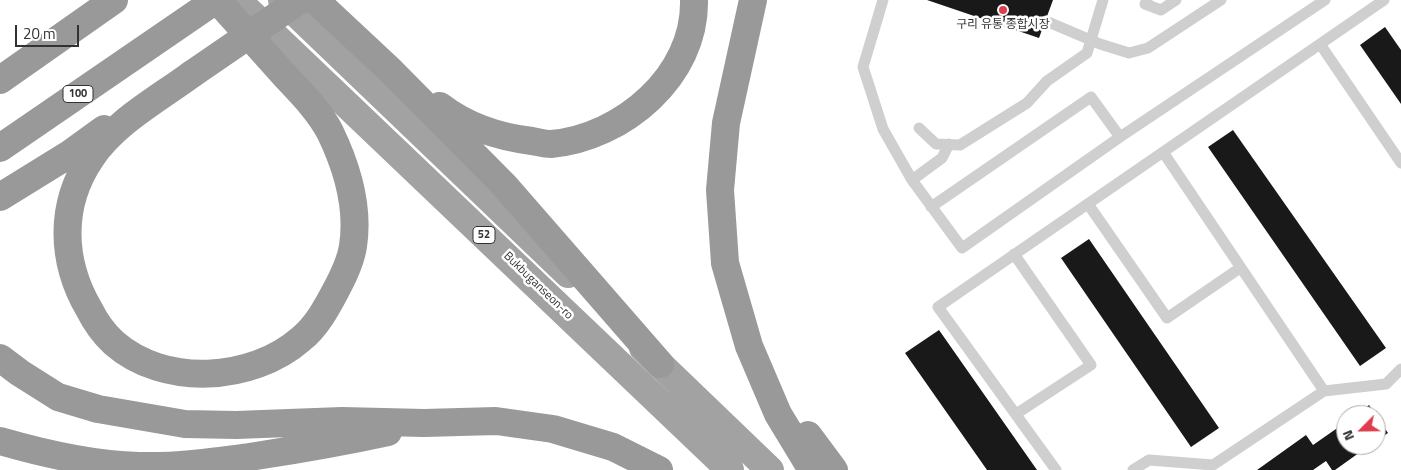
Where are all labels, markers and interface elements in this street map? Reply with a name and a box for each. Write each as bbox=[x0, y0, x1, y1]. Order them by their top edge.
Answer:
marker: 구리 유통 종합시장 bbox=[997, 4, 1009, 16]
scale bar bbox=[18, 15, 81, 47]
place label: 구리 유통 종합시장 bbox=[956, 18, 1050, 32]
text: 20 m bbox=[23, 22, 56, 45]
road number: 100 bbox=[63, 86, 93, 102]
road number: 52 bbox=[473, 226, 495, 244]
street label: Bukbuganseon-ro bbox=[500, 249, 576, 323]
north arrow bbox=[1336, 405, 1386, 455]
text: N bbox=[1336, 427, 1359, 444]

